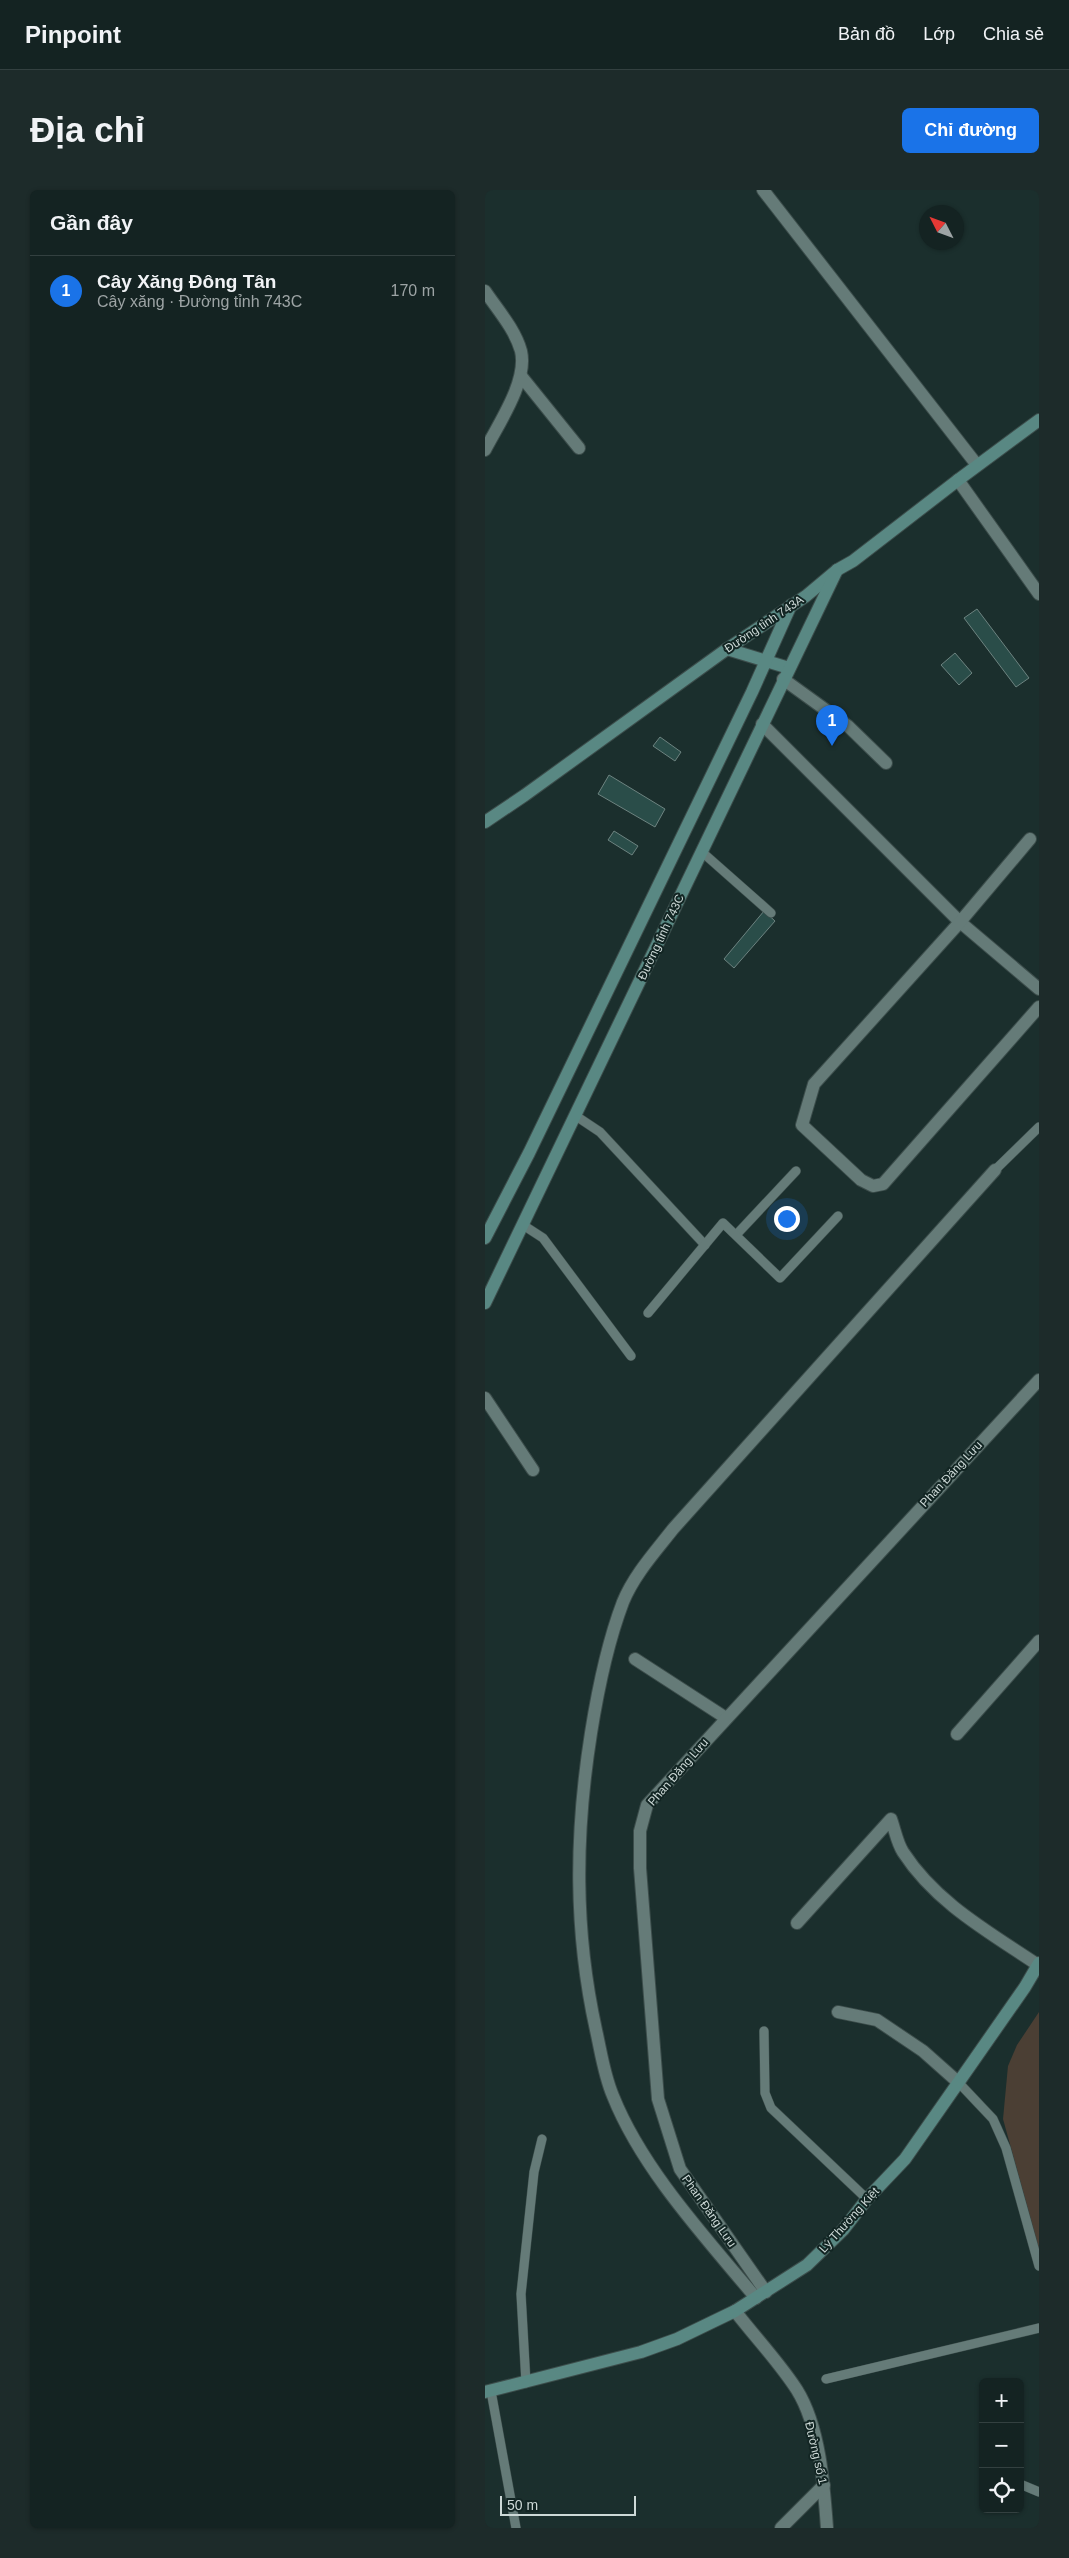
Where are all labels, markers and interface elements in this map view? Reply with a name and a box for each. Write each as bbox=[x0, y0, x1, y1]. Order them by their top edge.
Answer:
text: Pinpoint bbox=[25, 21, 121, 48]
text: Bản đồ bbox=[838, 24, 895, 44]
text: Lớp bbox=[923, 24, 955, 44]
text: Chia sẻ bbox=[983, 24, 1044, 44]
button: Chỉ đường bbox=[902, 108, 1039, 153]
text: Địa chỉ bbox=[30, 110, 145, 149]
north arrow bbox=[919, 205, 964, 250]
text: Gần đây bbox=[50, 211, 133, 234]
text: Cây Xăng Đông Tân bbox=[97, 271, 276, 292]
text: 1 bbox=[62, 282, 70, 299]
text: 170 m bbox=[391, 282, 435, 299]
text: Cây xăng · Đường tỉnh 743C bbox=[97, 293, 302, 310]
street label: Đường tỉnh 743A bbox=[722, 592, 806, 656]
pin: 1 bbox=[816, 705, 848, 746]
street label: Đường tỉnh 743C bbox=[635, 892, 687, 982]
your location bbox=[774, 1206, 800, 1232]
street label: Phan Đăng Lưu bbox=[917, 1438, 985, 1510]
street label: Phan Đăng Lưu bbox=[645, 1735, 711, 1809]
street label: Phan Đăng Lưu bbox=[679, 2172, 739, 2250]
street label: Lý Thường Kiệt bbox=[816, 2184, 882, 2256]
map controls bbox=[979, 2378, 1024, 2513]
button: + bbox=[979, 2378, 1024, 2423]
street label: Đường số 1 bbox=[802, 2420, 830, 2486]
button: − bbox=[979, 2423, 1024, 2468]
button: locate bbox=[979, 2468, 1024, 2513]
scale bar bbox=[500, 2493, 636, 2516]
text: 50 m bbox=[507, 2497, 538, 2513]

